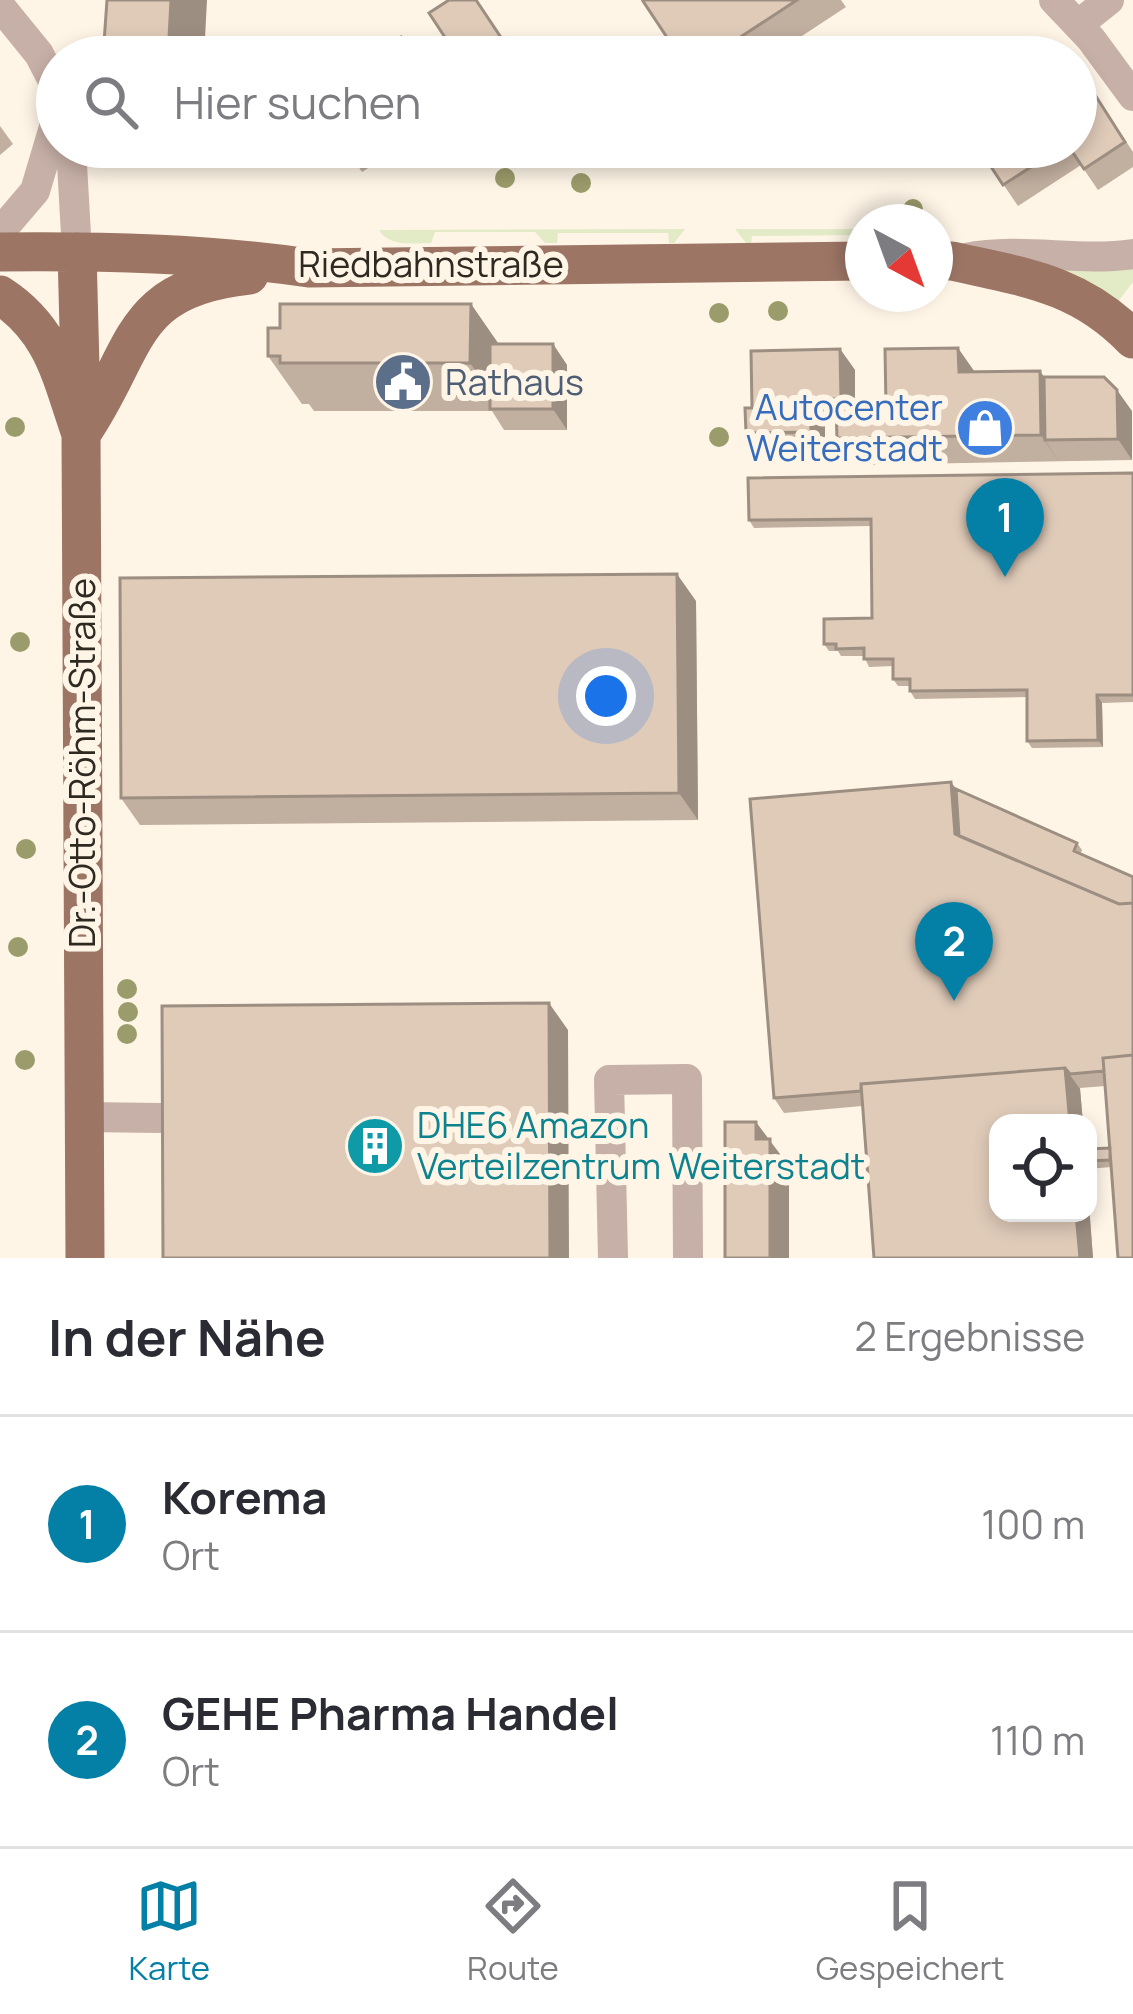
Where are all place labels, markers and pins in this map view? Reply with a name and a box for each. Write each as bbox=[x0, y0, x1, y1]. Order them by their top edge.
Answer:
public building icon: Rathaus bbox=[372, 351, 434, 413]
place label: Rathaus bbox=[445, 357, 584, 406]
place label: Autocenter Weiterstadt bbox=[746, 382, 943, 472]
shop icon: Autocenter Weiterstadt bbox=[954, 397, 1016, 459]
pin: 1 bbox=[966, 478, 1044, 577]
pin: 2 bbox=[915, 902, 993, 1001]
place label: DHE6 Amazon Verteilzentrum Weiterstadt bbox=[417, 1100, 865, 1190]
building icon: DHE6 Amazon Verteilzentrum Weiterstadt bbox=[344, 1115, 406, 1177]

